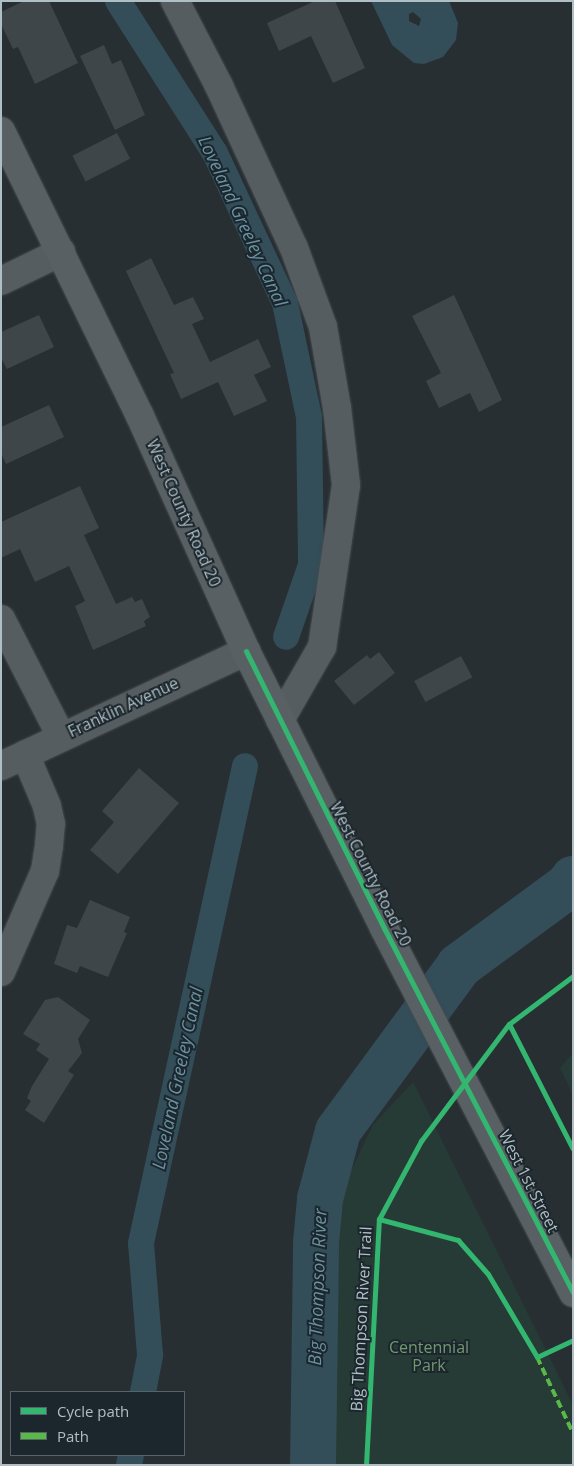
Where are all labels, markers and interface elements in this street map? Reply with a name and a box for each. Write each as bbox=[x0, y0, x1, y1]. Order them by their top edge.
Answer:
water label: Loveland Greeley Canal bbox=[194, 132, 292, 310]
street label: West County Road 20 bbox=[143, 436, 225, 590]
street label: Franklin Avenue bbox=[65, 673, 181, 741]
street label: West County Road 20 bbox=[326, 799, 416, 949]
water label: Loveland Greeley Canal bbox=[147, 985, 207, 1171]
street label: West 1st Street bbox=[495, 1126, 563, 1236]
water label: Big Thompson River bbox=[303, 1208, 331, 1366]
street label: Big Thompson River Trail bbox=[347, 1226, 375, 1412]
park label: Centennial Park bbox=[389, 1337, 469, 1375]
legend bbox=[10, 1391, 185, 1456]
text: Cycle path bbox=[57, 1401, 129, 1421]
text: Path bbox=[57, 1426, 89, 1446]

